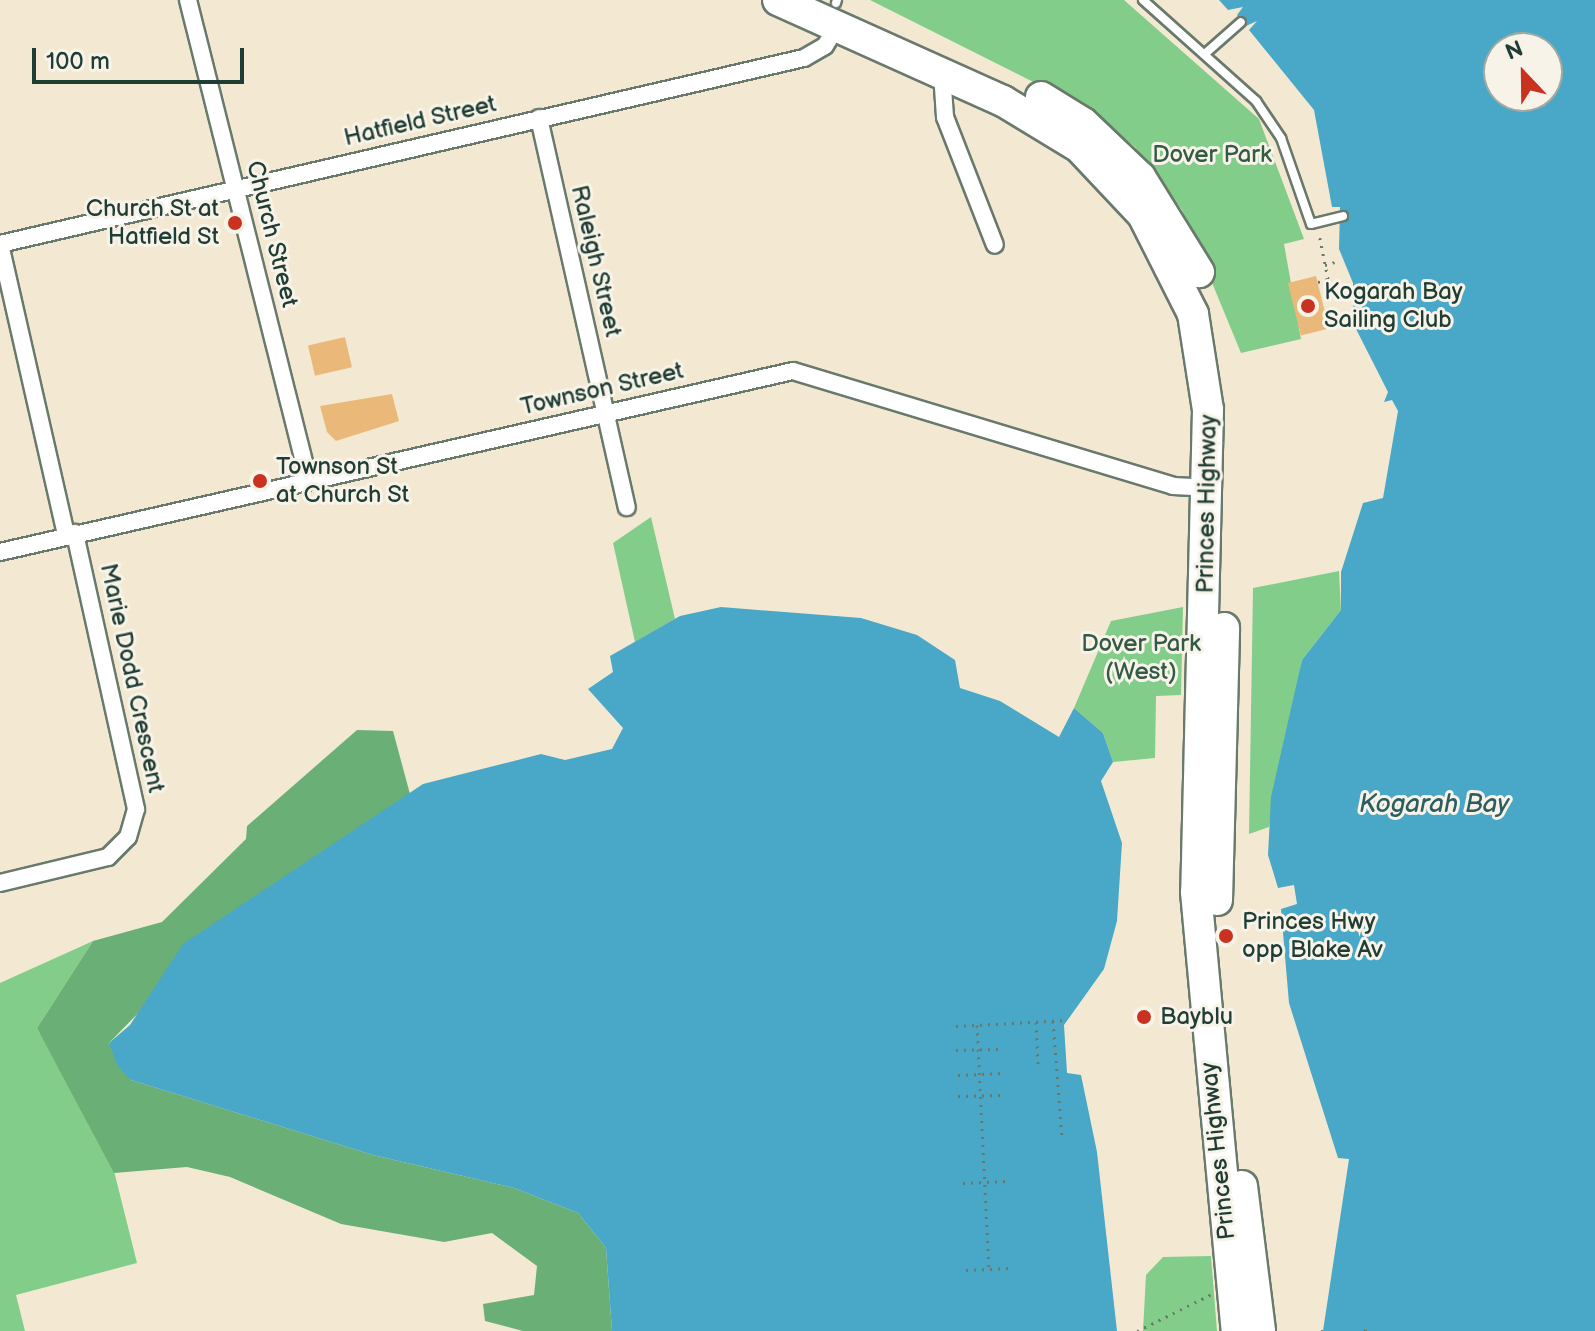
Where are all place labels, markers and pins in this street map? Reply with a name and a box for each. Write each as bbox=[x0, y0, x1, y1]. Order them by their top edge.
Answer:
place label: Church St at Hatfield St bbox=[85, 195, 219, 251]
marker: Church St at Hatfield St bbox=[226, 214, 244, 232]
place label: Kogarah Bay Sailing Club bbox=[1324, 278, 1463, 334]
marker: Kogarah Bay Sailing Club bbox=[1299, 297, 1317, 315]
place label: Townson St at Church St bbox=[276, 453, 410, 509]
marker: Townson St at Church St bbox=[251, 472, 269, 490]
place label: Princes Hwy opp Blake Av bbox=[1242, 908, 1383, 964]
marker: Princes Hwy opp Blake Av bbox=[1217, 927, 1235, 945]
place label: Bayblu bbox=[1160, 1003, 1233, 1031]
marker: Bayblu bbox=[1135, 1008, 1153, 1026]

